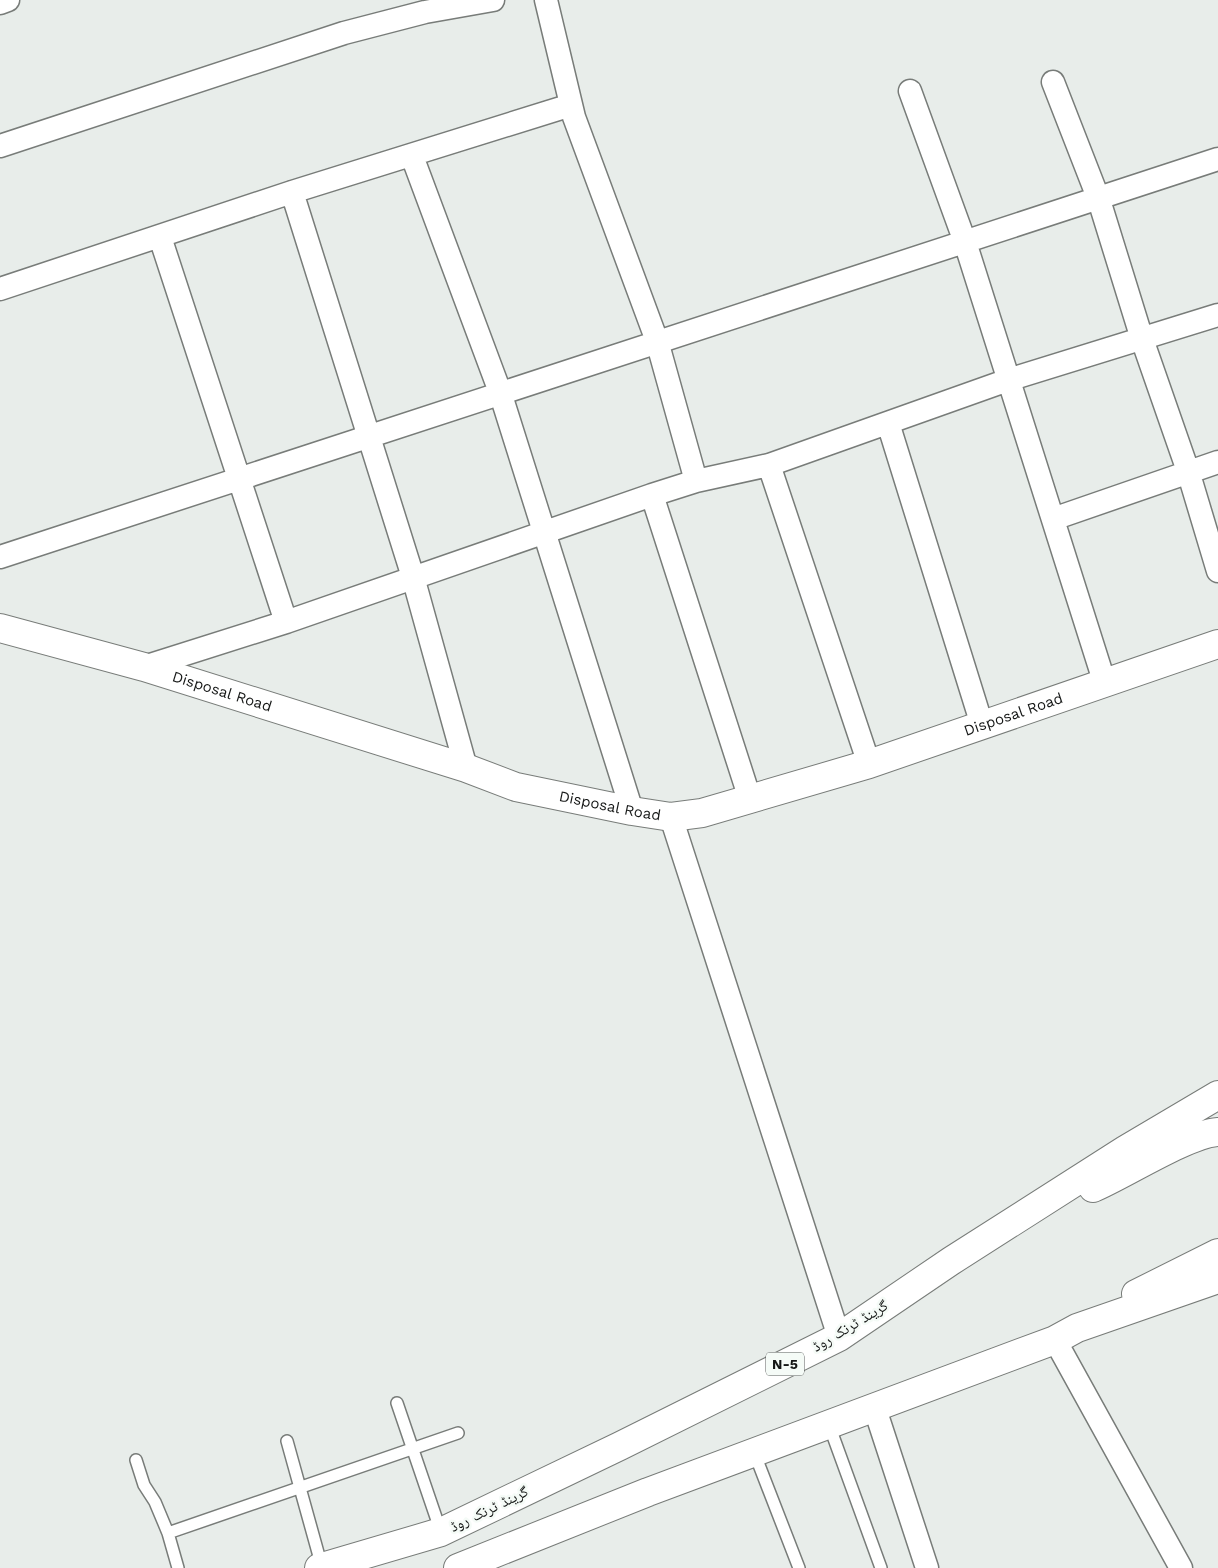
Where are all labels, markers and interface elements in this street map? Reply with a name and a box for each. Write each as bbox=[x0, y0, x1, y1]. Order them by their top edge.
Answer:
street label: Disposal Road bbox=[170, 667, 274, 716]
street label: Disposal Road bbox=[962, 689, 1065, 740]
street label: Disposal Road bbox=[557, 787, 662, 824]
street label: گرینڈ ٹرنک روڈ bbox=[809, 1296, 891, 1356]
road number: N-5 bbox=[766, 1352, 804, 1376]
street label: گرینڈ ٹرنک روڈ bbox=[447, 1482, 532, 1536]

